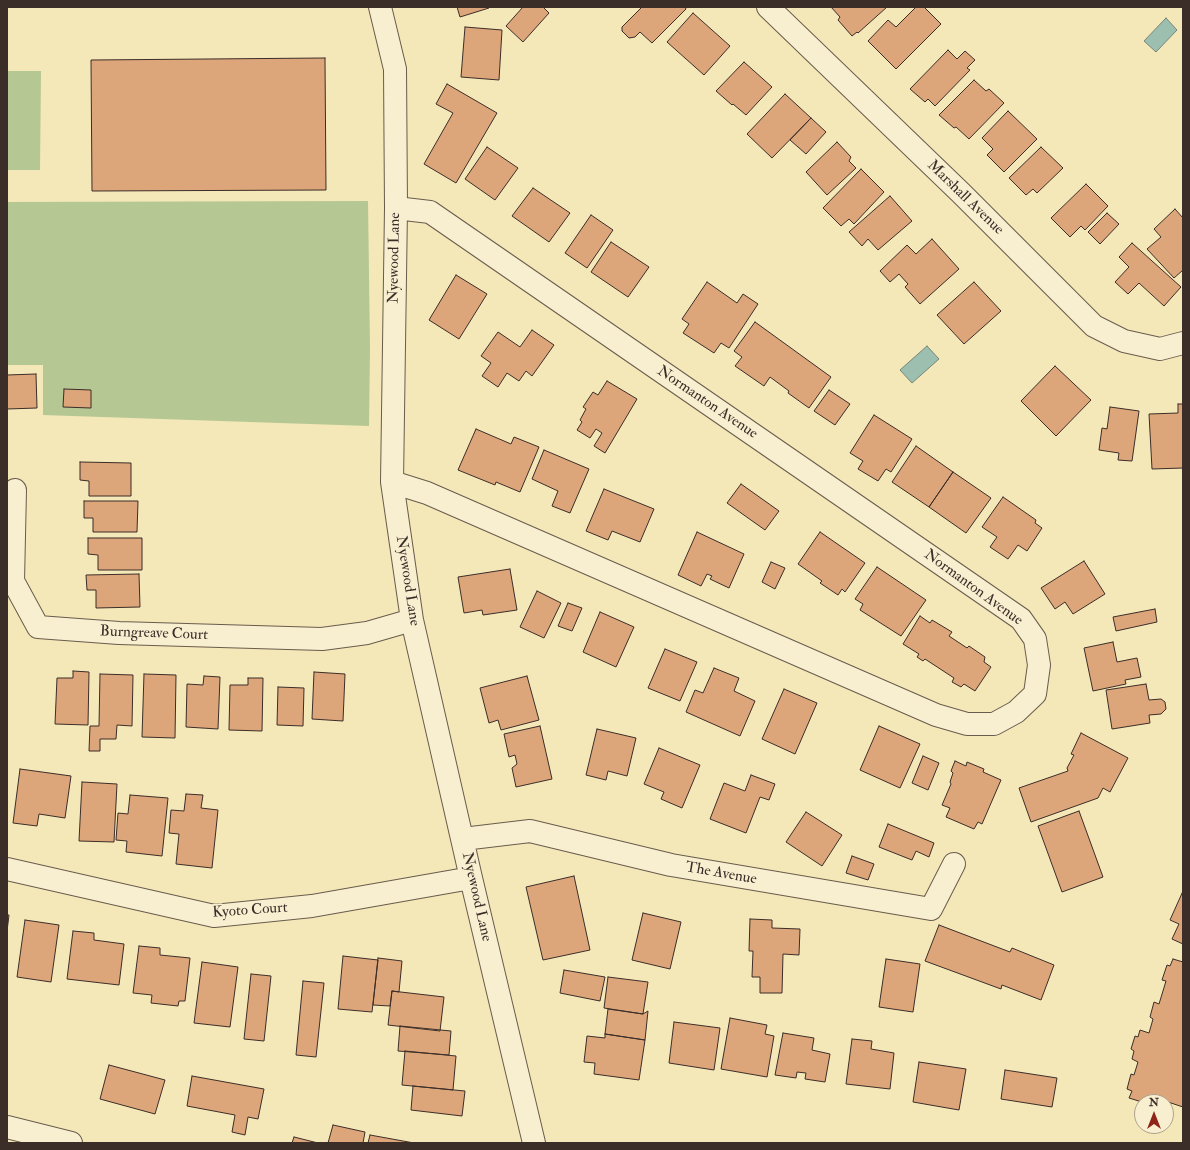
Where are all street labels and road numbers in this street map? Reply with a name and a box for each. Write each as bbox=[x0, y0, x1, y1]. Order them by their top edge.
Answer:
street label: Marshall Avenue bbox=[923, 157, 1007, 239]
street label: Nyewood Lane bbox=[385, 212, 405, 304]
street label: Normanton Avenue bbox=[653, 363, 761, 443]
street label: Nyewood Lane bbox=[391, 535, 423, 627]
street label: Normanton Avenue bbox=[920, 546, 1026, 630]
street label: Burngreave Court bbox=[100, 623, 208, 645]
street label: Nyewood Lane bbox=[457, 851, 495, 943]
street label: The Avenue bbox=[684, 859, 758, 889]
street label: Kyoto Court bbox=[212, 899, 288, 923]

